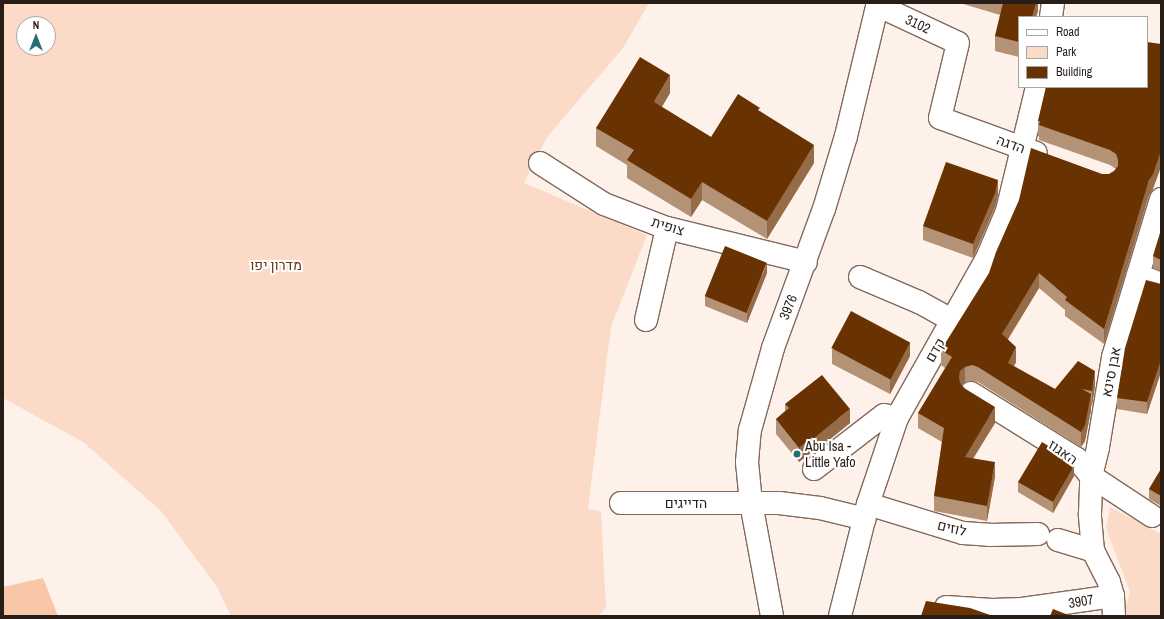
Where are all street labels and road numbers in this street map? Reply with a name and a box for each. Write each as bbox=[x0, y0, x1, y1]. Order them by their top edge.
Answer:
street label: 3102 bbox=[903, 11, 933, 37]
street label: הדגה bbox=[994, 131, 1028, 157]
street label: צופית bbox=[650, 213, 686, 239]
street label: 3976 bbox=[775, 292, 801, 322]
street label: קדם bbox=[922, 335, 948, 365]
street label: אבן סינא bbox=[1098, 345, 1124, 399]
street label: האגוז bbox=[1045, 436, 1081, 468]
street label: הדייגים bbox=[665, 495, 707, 511]
street label: לוזים bbox=[936, 516, 968, 540]
street label: 3907 bbox=[1067, 591, 1095, 611]

